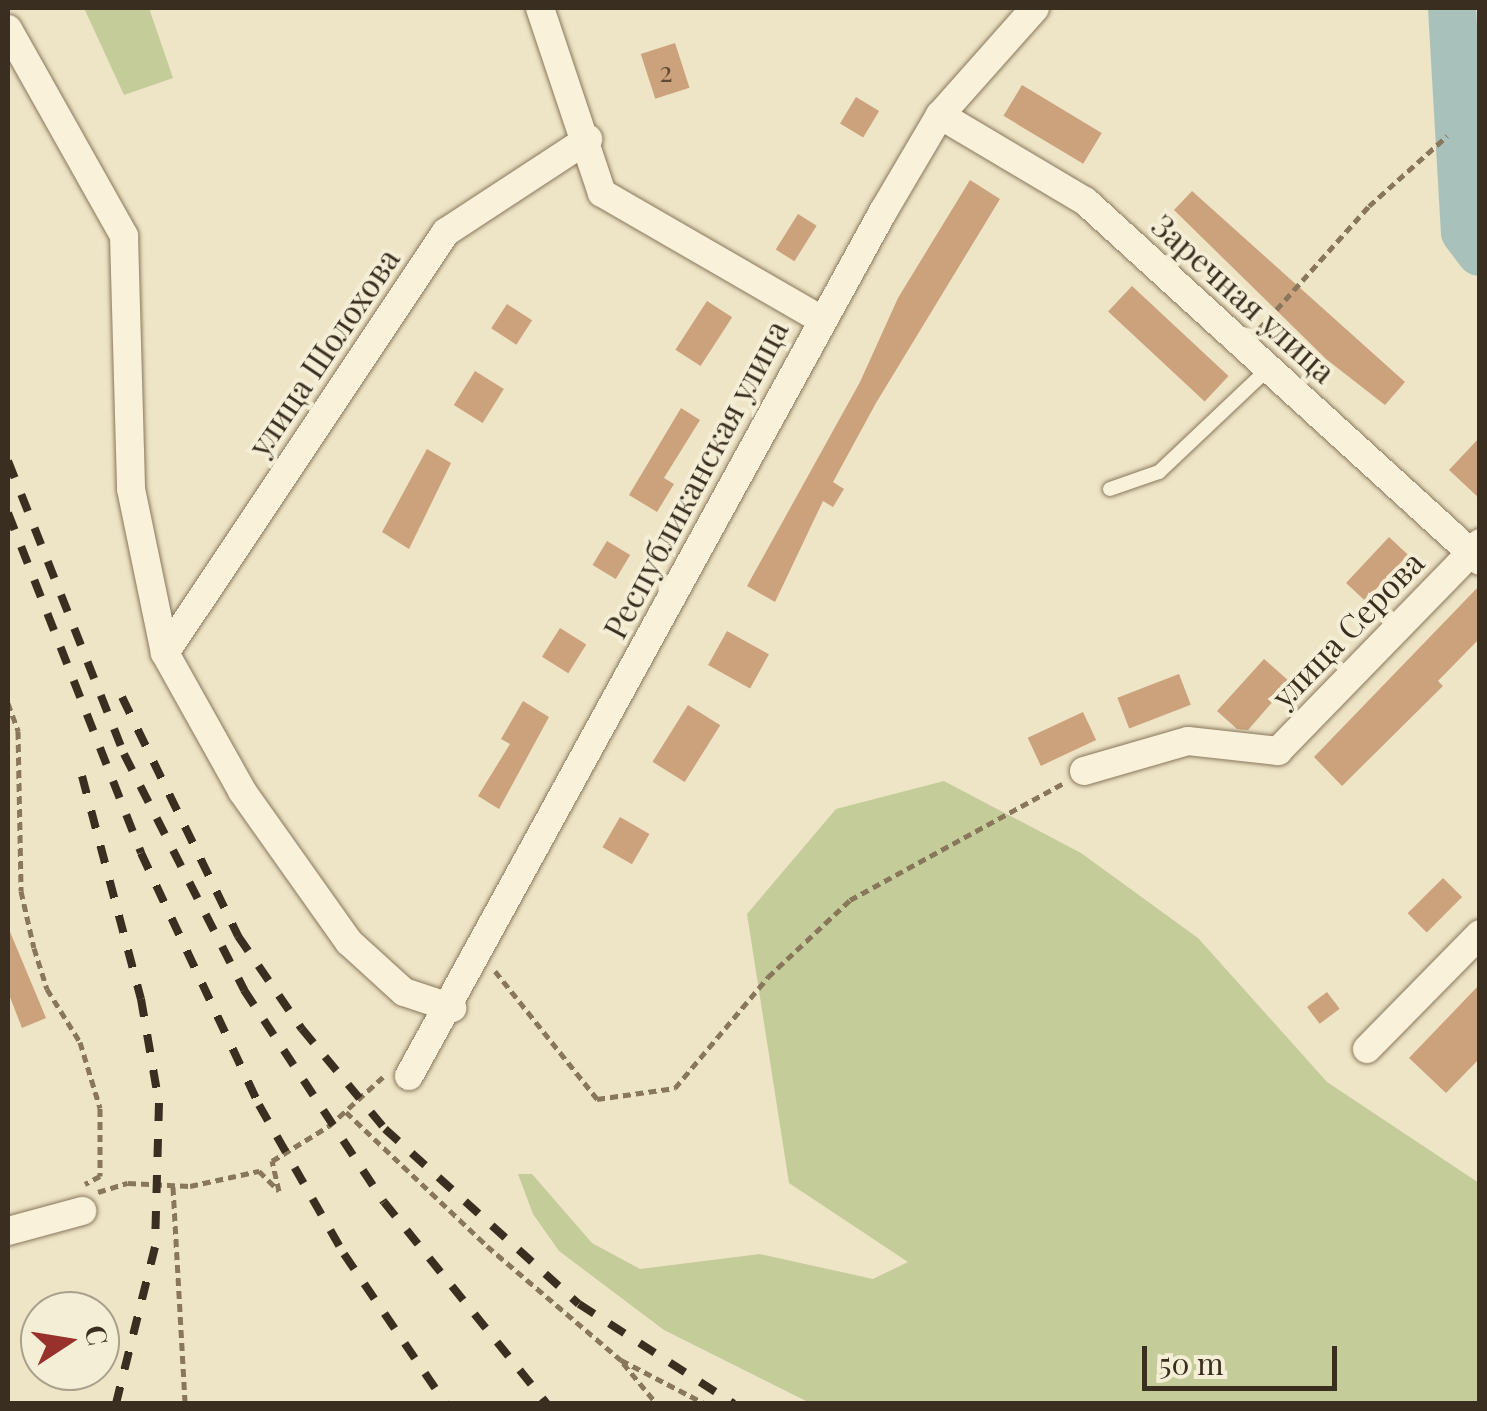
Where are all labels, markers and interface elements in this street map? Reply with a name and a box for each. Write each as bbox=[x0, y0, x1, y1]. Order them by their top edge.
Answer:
house number: 2 bbox=[659, 54, 673, 88]
street label: Заречная улица bbox=[1144, 206, 1344, 390]
street label: улица Шолохова bbox=[239, 241, 407, 463]
street label: Республиканская улица bbox=[595, 313, 795, 645]
street label: улица Серова bbox=[1263, 543, 1431, 715]
north arrow bbox=[20, 1291, 120, 1391]
text: С bbox=[78, 1322, 118, 1349]
scale bar bbox=[1147, 1326, 1342, 1388]
text: 50 m bbox=[1159, 1343, 1224, 1383]

